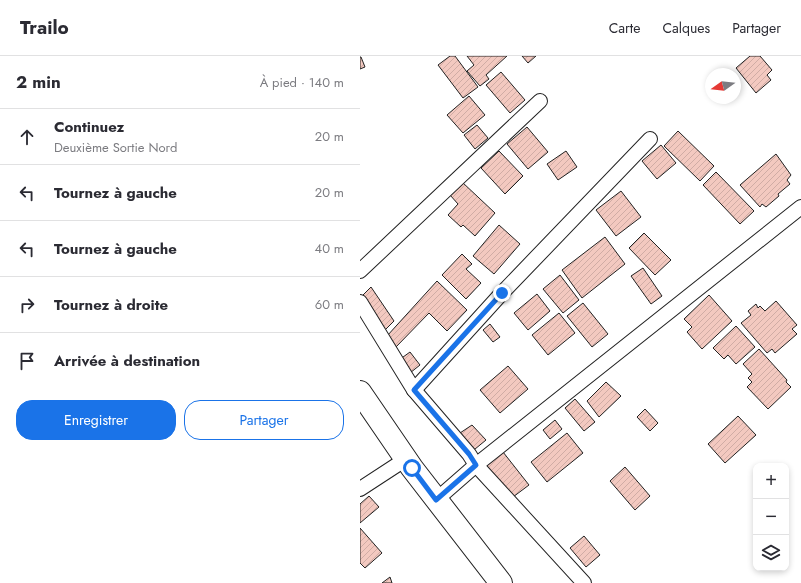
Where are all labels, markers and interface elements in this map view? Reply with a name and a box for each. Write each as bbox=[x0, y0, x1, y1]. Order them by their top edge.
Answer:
text: Trailo bbox=[20, 14, 69, 41]
text: Carte bbox=[609, 18, 640, 38]
text: Calques bbox=[662, 18, 710, 38]
text: Partager bbox=[732, 18, 781, 38]
north arrow bbox=[705, 68, 741, 104]
text: 2 min bbox=[16, 70, 61, 94]
text: À pied · 140 m bbox=[260, 73, 344, 92]
text: Continuez bbox=[54, 116, 124, 138]
icon: ahead bbox=[16, 126, 38, 148]
text: 20 m bbox=[315, 127, 344, 146]
text: Deuxième Sortie Nord bbox=[54, 138, 177, 157]
icon: left bbox=[16, 182, 38, 204]
text: Tournez à gauche bbox=[54, 182, 177, 204]
text: 20 m bbox=[315, 183, 344, 202]
icon: left bbox=[16, 238, 38, 260]
text: Tournez à gauche bbox=[54, 238, 177, 260]
text: 40 m bbox=[315, 239, 344, 258]
route end bbox=[493, 284, 511, 302]
icon: right bbox=[16, 294, 38, 316]
text: Tournez à droite bbox=[54, 294, 168, 316]
text: 60 m bbox=[315, 295, 344, 314]
icon: arrive bbox=[16, 350, 38, 372]
text: Arrivée à destination bbox=[54, 350, 200, 372]
button: Enregistrer bbox=[16, 400, 176, 440]
button: Partager bbox=[184, 400, 344, 440]
route start bbox=[403, 459, 421, 477]
map controls bbox=[753, 463, 789, 571]
button: + bbox=[753, 463, 789, 499]
button: − bbox=[753, 499, 789, 535]
button: layers bbox=[753, 535, 789, 571]

